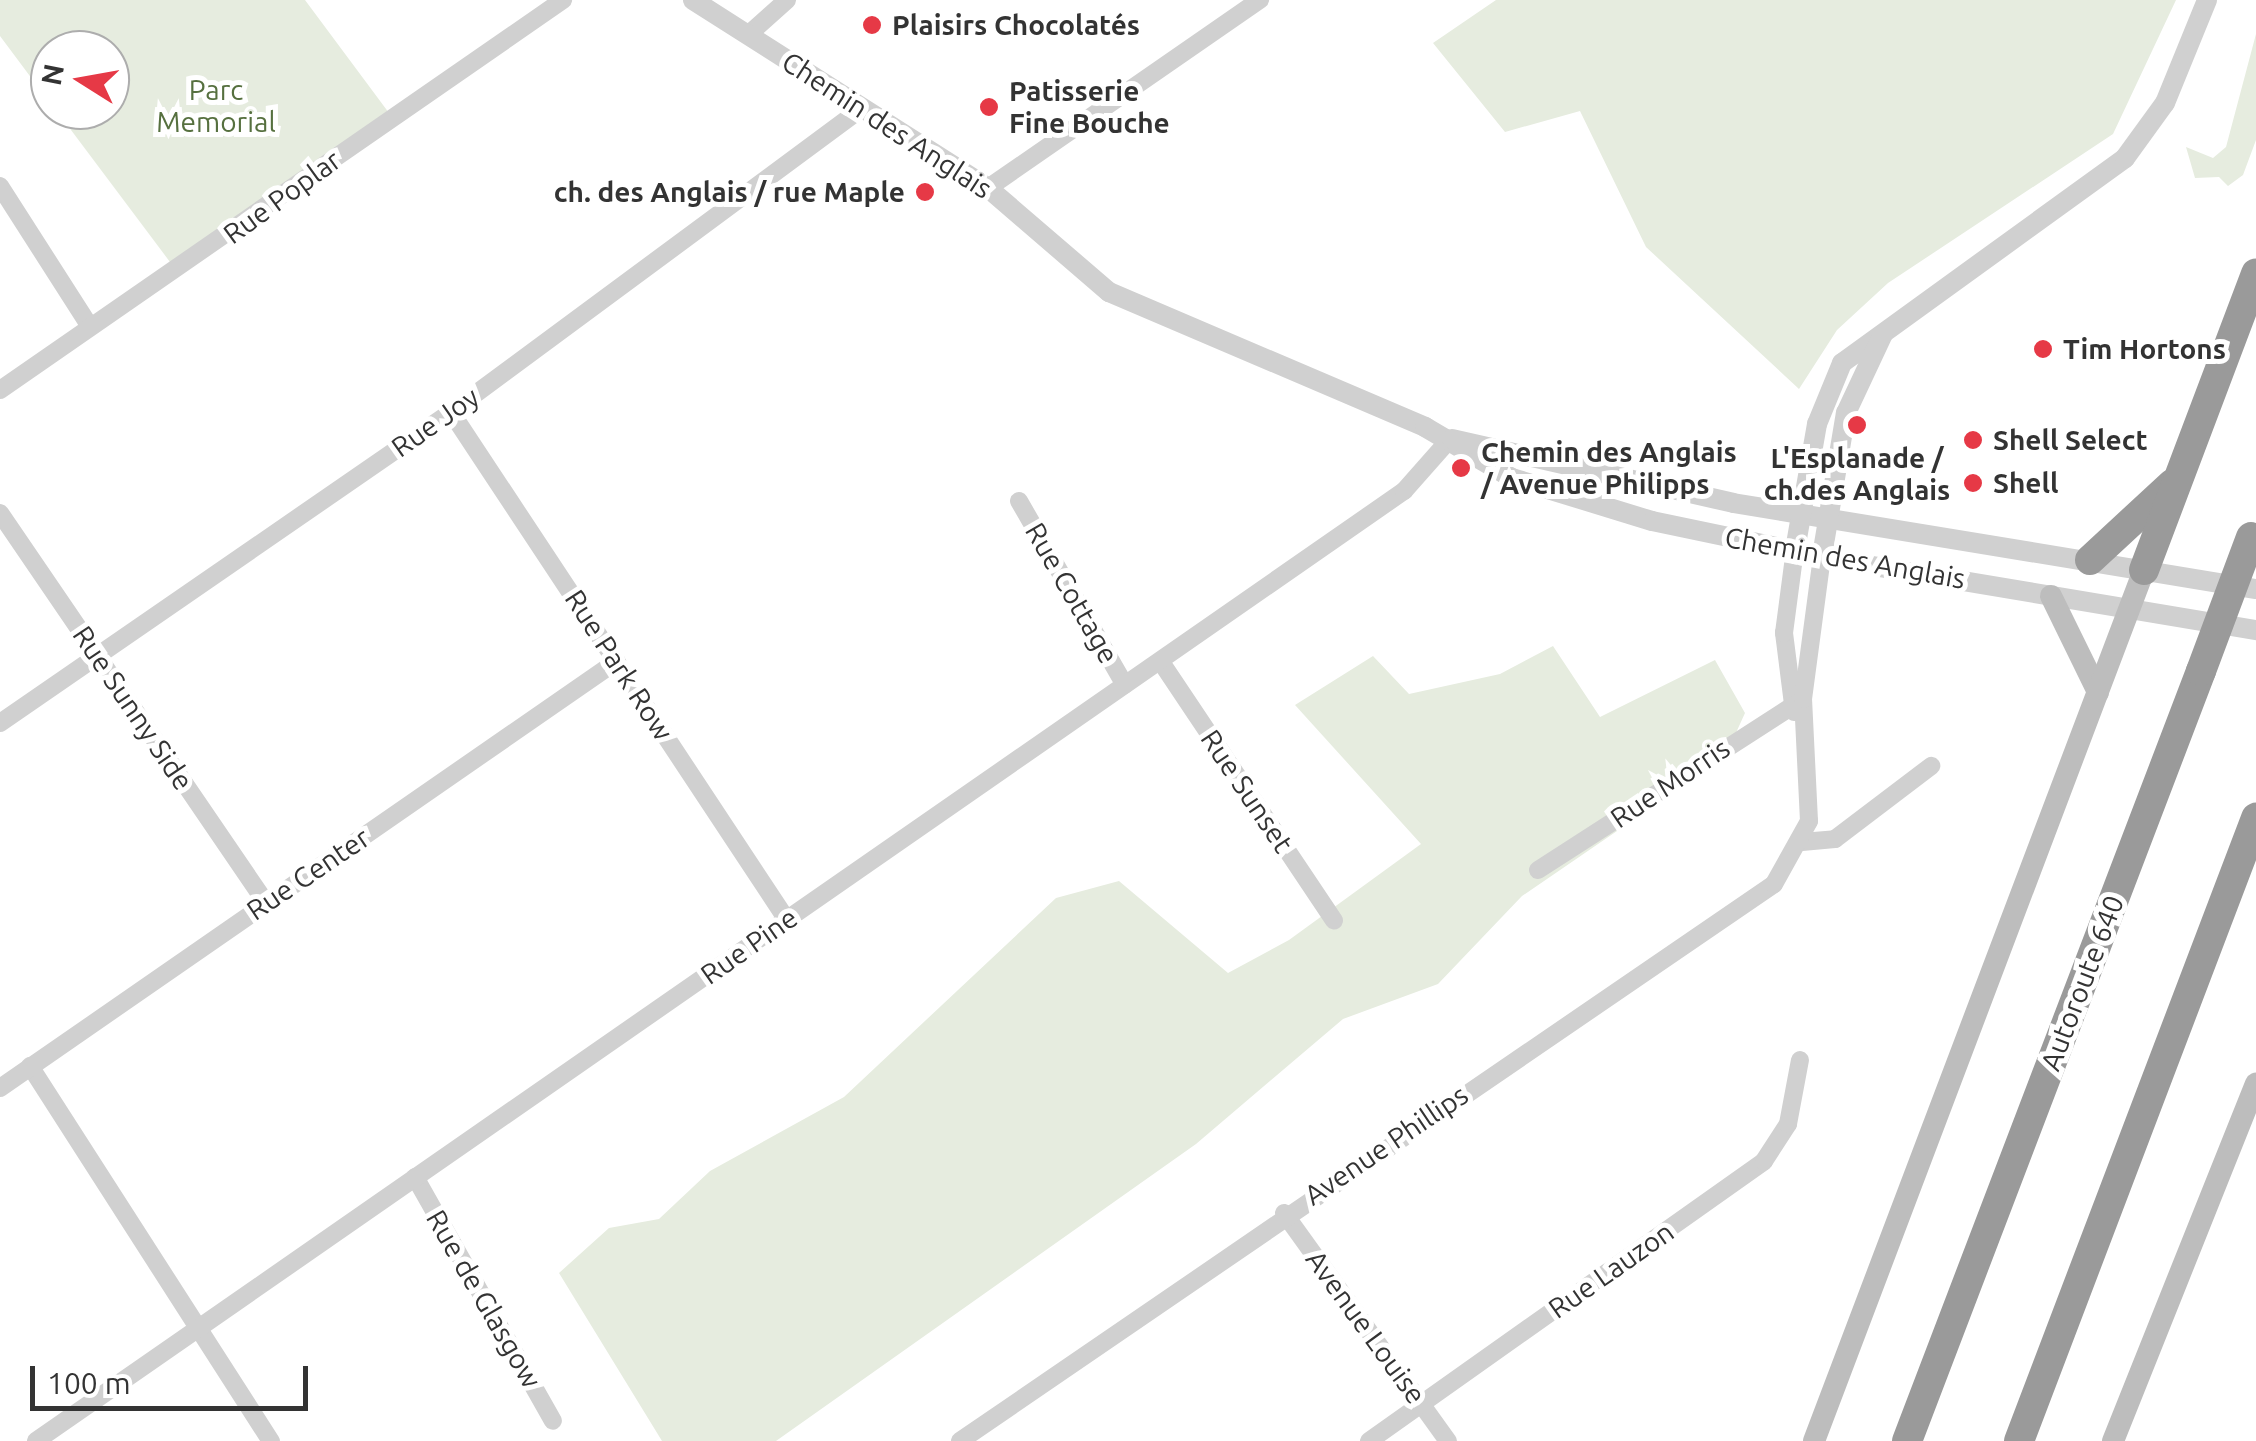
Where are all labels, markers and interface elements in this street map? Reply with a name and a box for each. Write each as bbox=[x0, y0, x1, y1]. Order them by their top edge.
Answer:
place label: Plaisirs Chocolatés bbox=[892, 8, 1140, 42]
marker: Plaisirs Chocolatés bbox=[861, 14, 883, 36]
north arrow bbox=[30, 30, 130, 130]
street label: Chemin des Anglais bbox=[776, 45, 998, 205]
text: N bbox=[35, 61, 69, 88]
park label: Parc Memorial bbox=[156, 73, 276, 139]
place label: Patisserie Fine Bouche bbox=[1009, 74, 1170, 140]
marker: Patisserie Fine Bouche bbox=[978, 96, 1000, 118]
street label: Rue Poplar bbox=[217, 143, 347, 251]
place label: ch. des Anglais / rue Maple bbox=[554, 175, 905, 209]
marker: ch. des Anglais / rue Maple bbox=[914, 181, 936, 203]
place label: Tim Hortons bbox=[2063, 332, 2226, 366]
marker: Tim Hortons bbox=[2032, 338, 2054, 360]
street label: Rue Joy bbox=[385, 380, 485, 464]
marker: L'Esplanade / ch.des Anglais bbox=[1846, 414, 1868, 436]
place label: Shell Select bbox=[1993, 423, 2147, 457]
marker: Shell Select bbox=[1962, 429, 1984, 451]
place label: Chemin des Anglais / Avenue Philipps bbox=[1481, 435, 1737, 501]
place label: L'Esplanade / ch.des Anglais bbox=[1764, 441, 1950, 507]
marker: Chemin des Anglais / Avenue Philipps bbox=[1450, 457, 1472, 479]
place label: Shell bbox=[1993, 466, 2058, 500]
marker: Shell bbox=[1962, 472, 1984, 494]
street label: Rue Cottage bbox=[1018, 517, 1126, 669]
street label: Chemin des Anglais bbox=[1722, 520, 1968, 596]
street label: Rue Park Row bbox=[558, 583, 680, 747]
street label: Rue Sunny Side bbox=[66, 619, 200, 797]
street label: Rue Sunset bbox=[1194, 723, 1300, 859]
street label: Rue Morris bbox=[1604, 731, 1736, 835]
street label: Rue Center bbox=[240, 821, 376, 927]
street label: Autoroute 640 bbox=[2033, 891, 2131, 1075]
street label: Rue Pine bbox=[694, 901, 804, 991]
street label: Avenue Phillips bbox=[1298, 1078, 1474, 1212]
street label: Rue de Glasgow bbox=[419, 1204, 549, 1394]
street label: Rue Lauzon bbox=[1542, 1215, 1680, 1325]
street label: Avenue Louise bbox=[1299, 1244, 1433, 1410]
scale bar bbox=[35, 1346, 312, 1408]
text: 100 m bbox=[47, 1366, 131, 1400]

